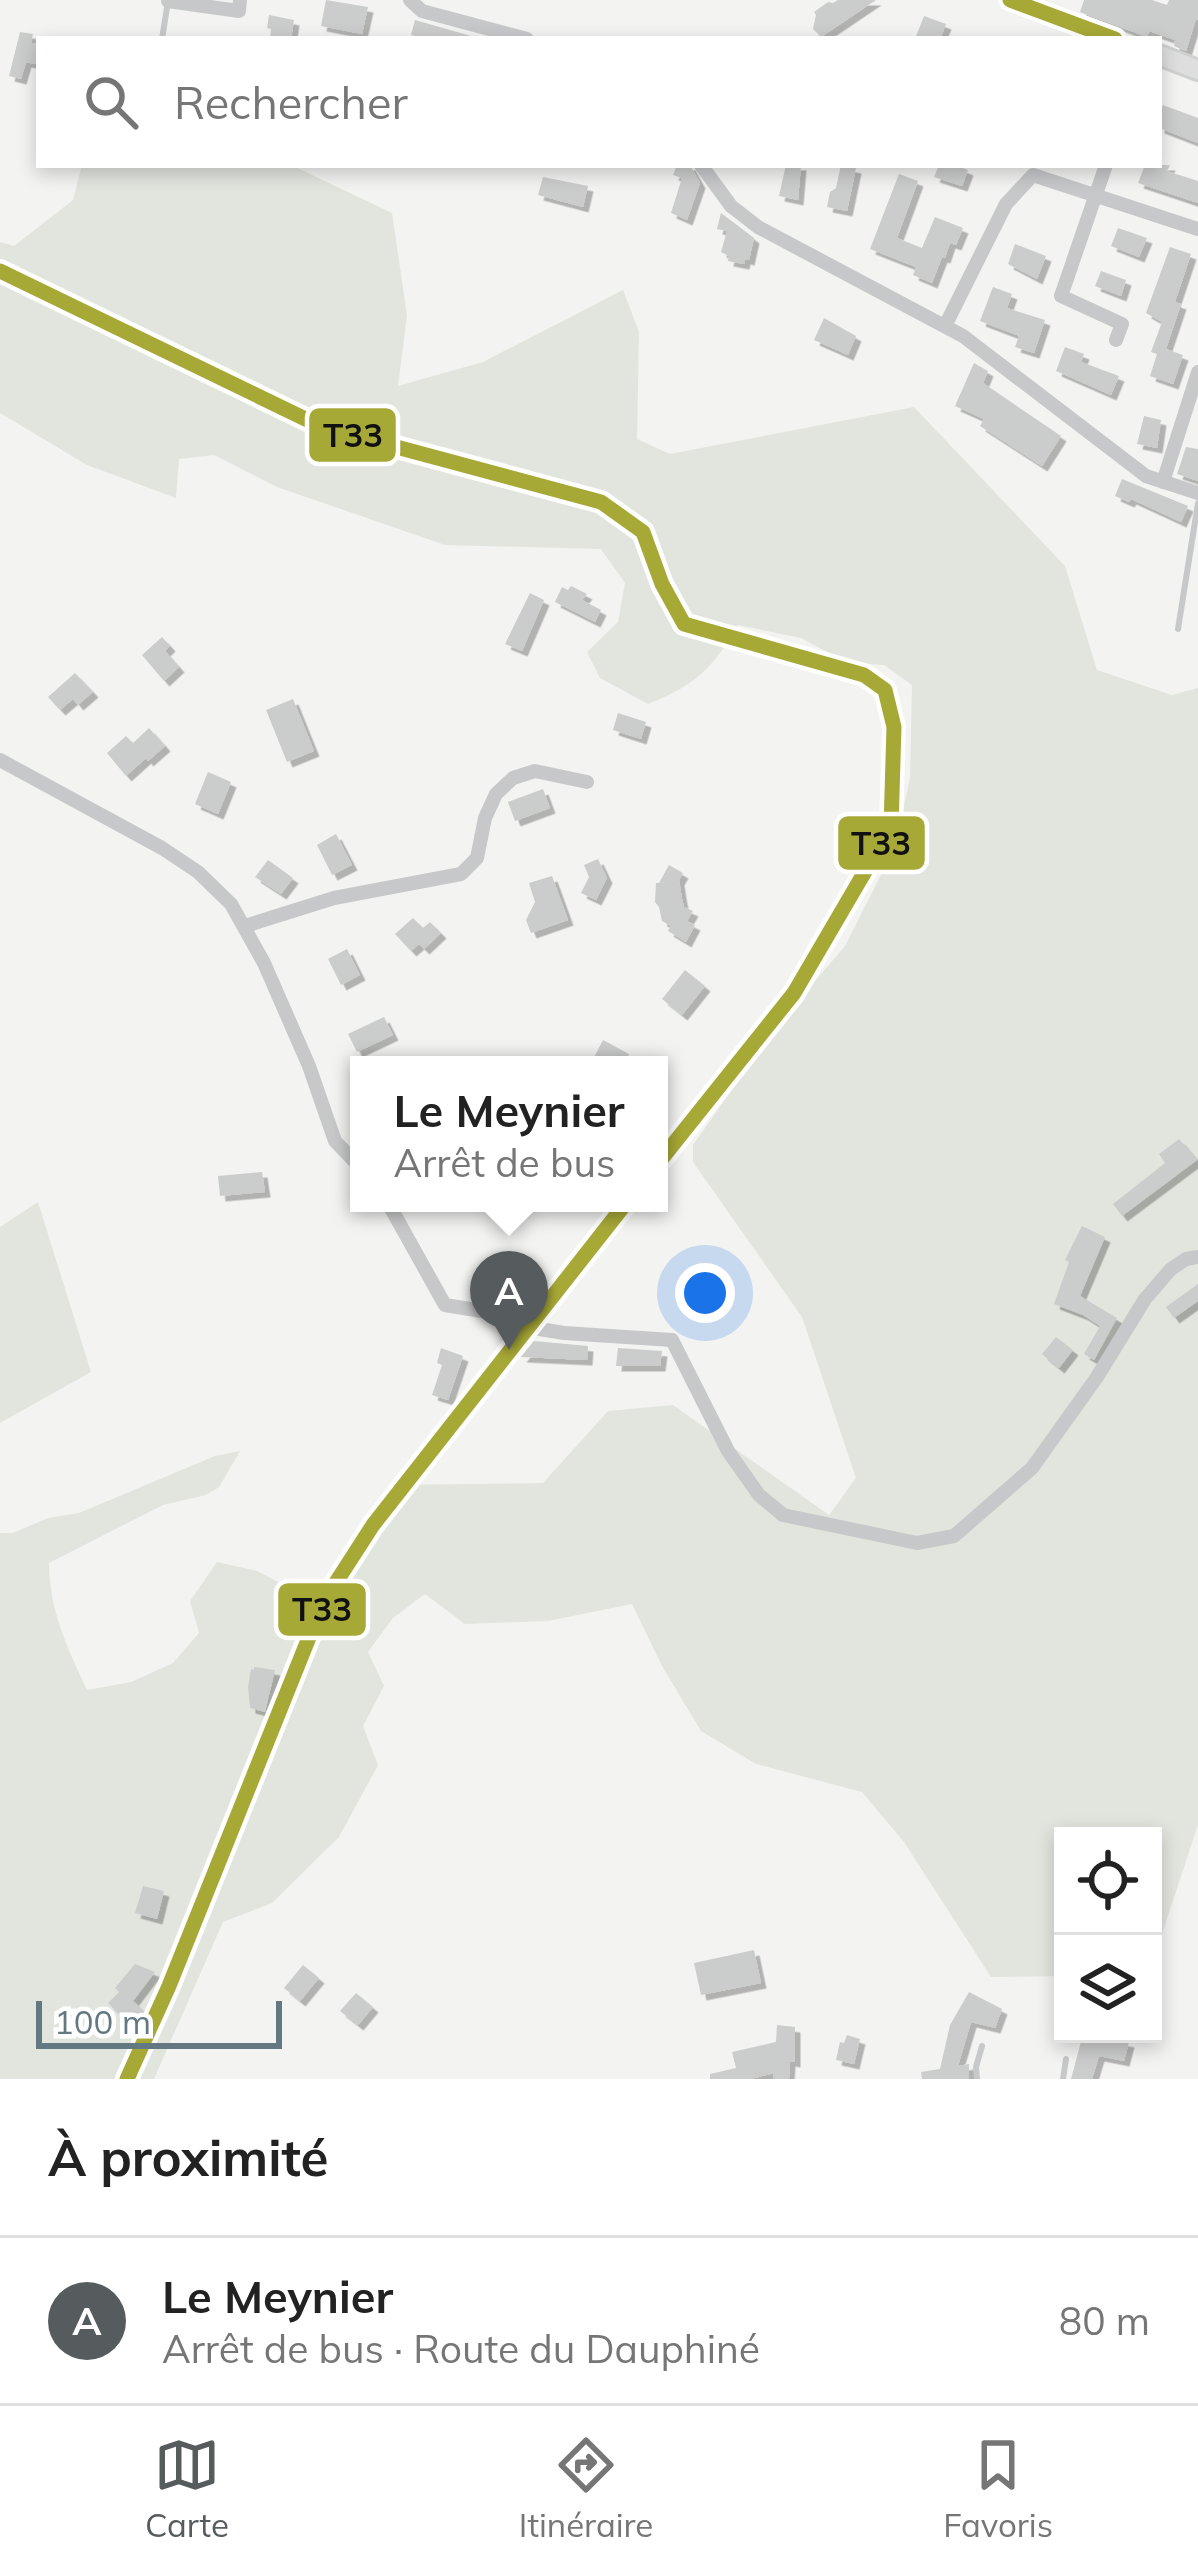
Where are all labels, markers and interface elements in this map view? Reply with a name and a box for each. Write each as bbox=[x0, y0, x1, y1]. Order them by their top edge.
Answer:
search box bbox=[36, 36, 1162, 168]
icon: search bbox=[78, 69, 144, 135]
text: Rechercher bbox=[174, 74, 408, 130]
line badge: T33 bbox=[307, 406, 398, 464]
text: T33 bbox=[323, 414, 383, 455]
line badge: T33 bbox=[836, 814, 927, 872]
text: T33 bbox=[851, 822, 911, 863]
popup bbox=[350, 1056, 668, 1212]
text: Le Meynier bbox=[393, 1082, 625, 1138]
text: Arrêt de bus bbox=[393, 1138, 615, 1187]
pin: A bbox=[470, 1251, 548, 1350]
your location bbox=[675, 1263, 735, 1323]
line badge: T33 bbox=[276, 1581, 368, 1638]
text: T33 bbox=[292, 1588, 352, 1629]
map controls bbox=[1054, 1827, 1162, 2043]
button: locate bbox=[1054, 1827, 1162, 1935]
button: layers bbox=[1054, 1935, 1162, 2043]
scale bar bbox=[36, 1995, 282, 2048]
text: 100 m bbox=[54, 2001, 151, 2042]
text: À proximité bbox=[48, 2125, 329, 2189]
text: Le Meynier bbox=[162, 2268, 393, 2324]
text: A bbox=[72, 2296, 102, 2345]
text: 80 m bbox=[1059, 2296, 1150, 2345]
text: Arrêt de bus · Route du Dauphiné bbox=[162, 2324, 760, 2373]
tab: Carte bbox=[145, 2432, 229, 2545]
tab: Itinéraire bbox=[519, 2432, 653, 2545]
tab: Favoris bbox=[943, 2432, 1053, 2545]

